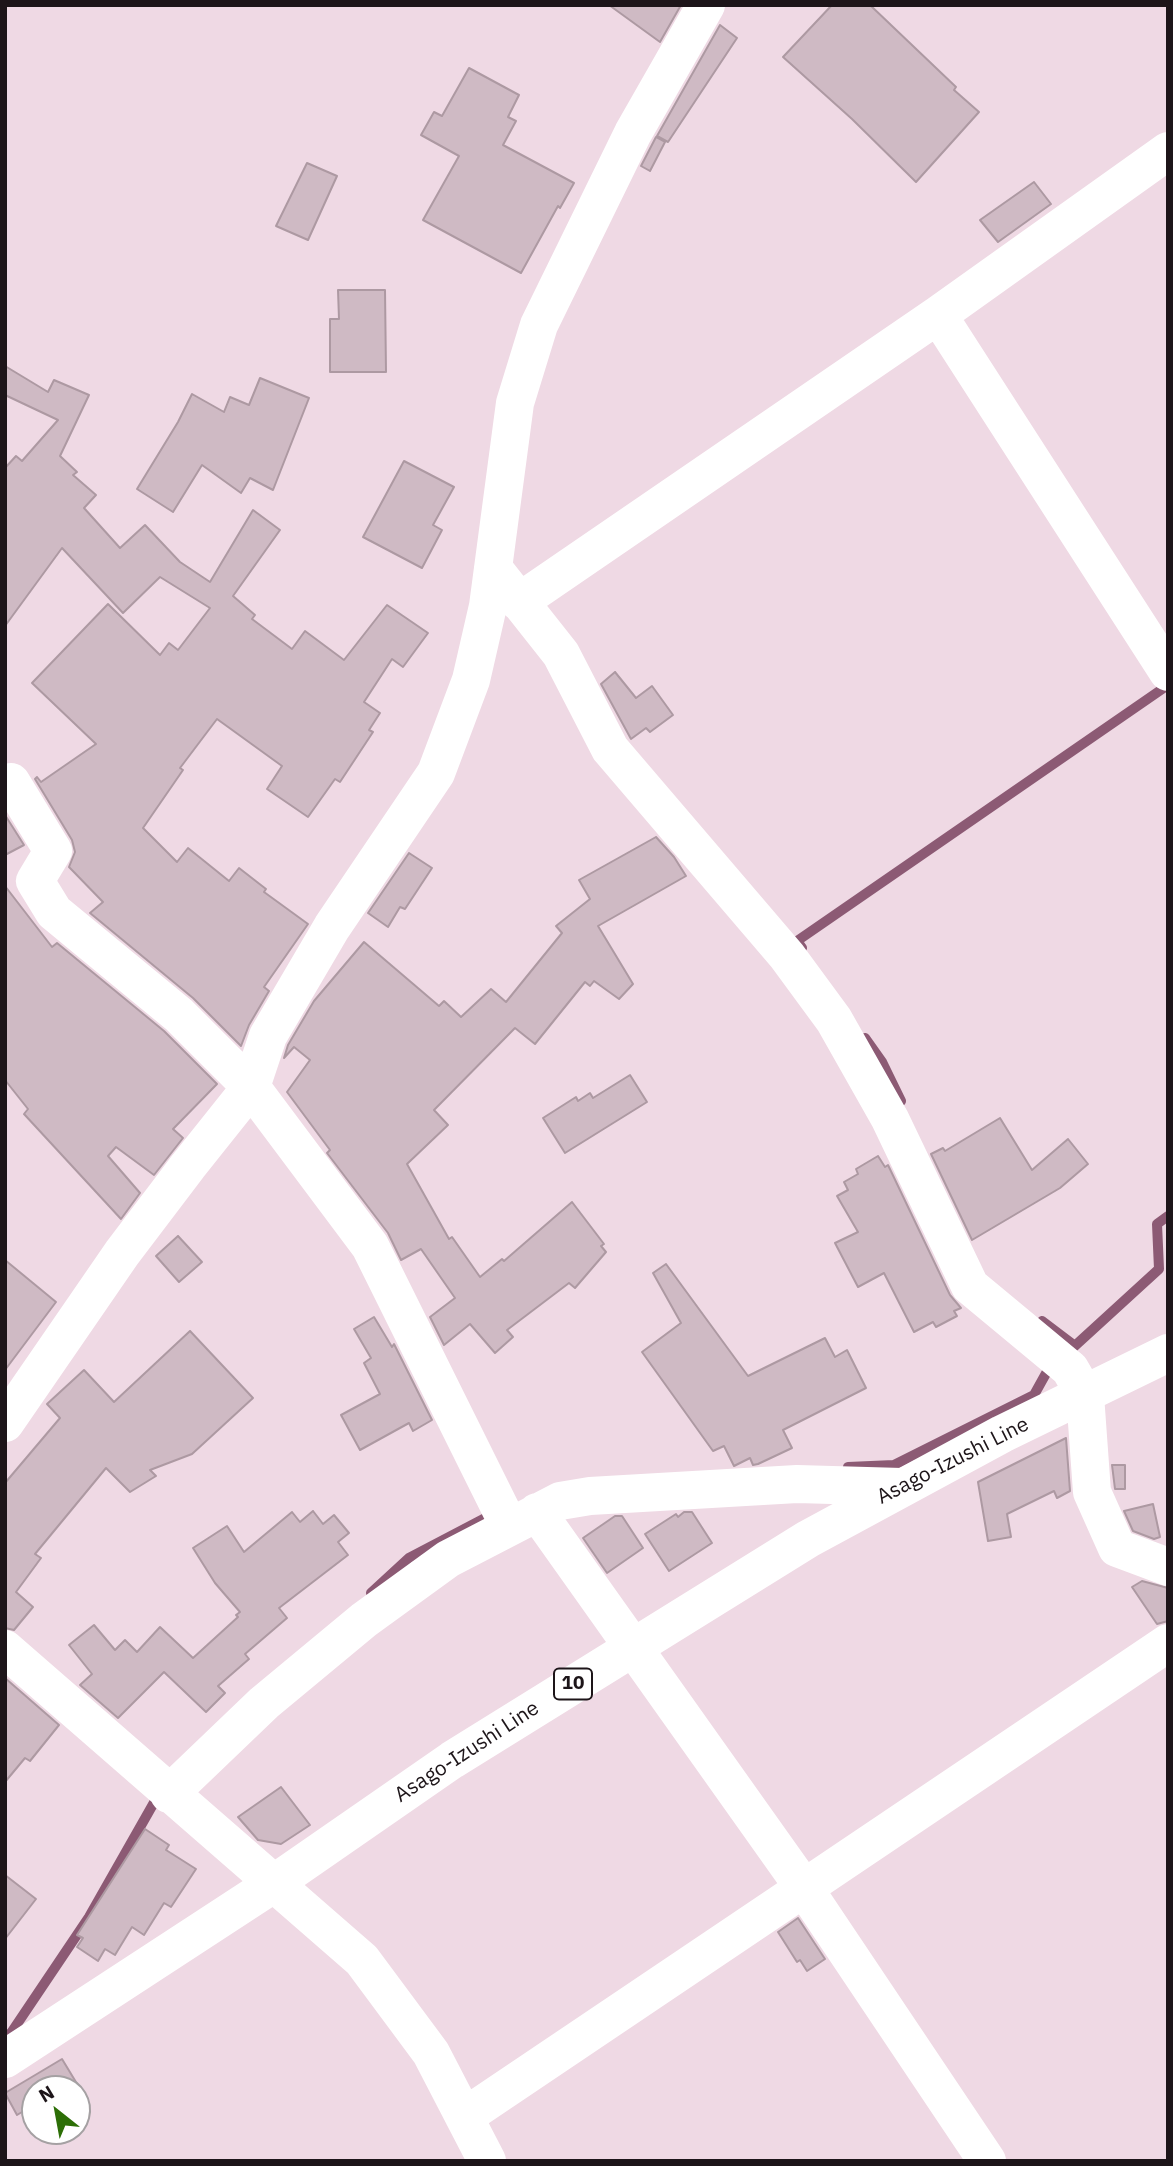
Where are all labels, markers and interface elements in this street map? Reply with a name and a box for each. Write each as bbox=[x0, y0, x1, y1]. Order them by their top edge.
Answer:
street label: Asago-Izushi Line bbox=[873, 1412, 1033, 1510]
road number: 10 bbox=[554, 1668, 592, 1700]
street label: Asago-Izushi Line bbox=[390, 1696, 544, 1808]
north arrow bbox=[21, 2075, 91, 2145]
text: N bbox=[34, 2080, 58, 2108]

